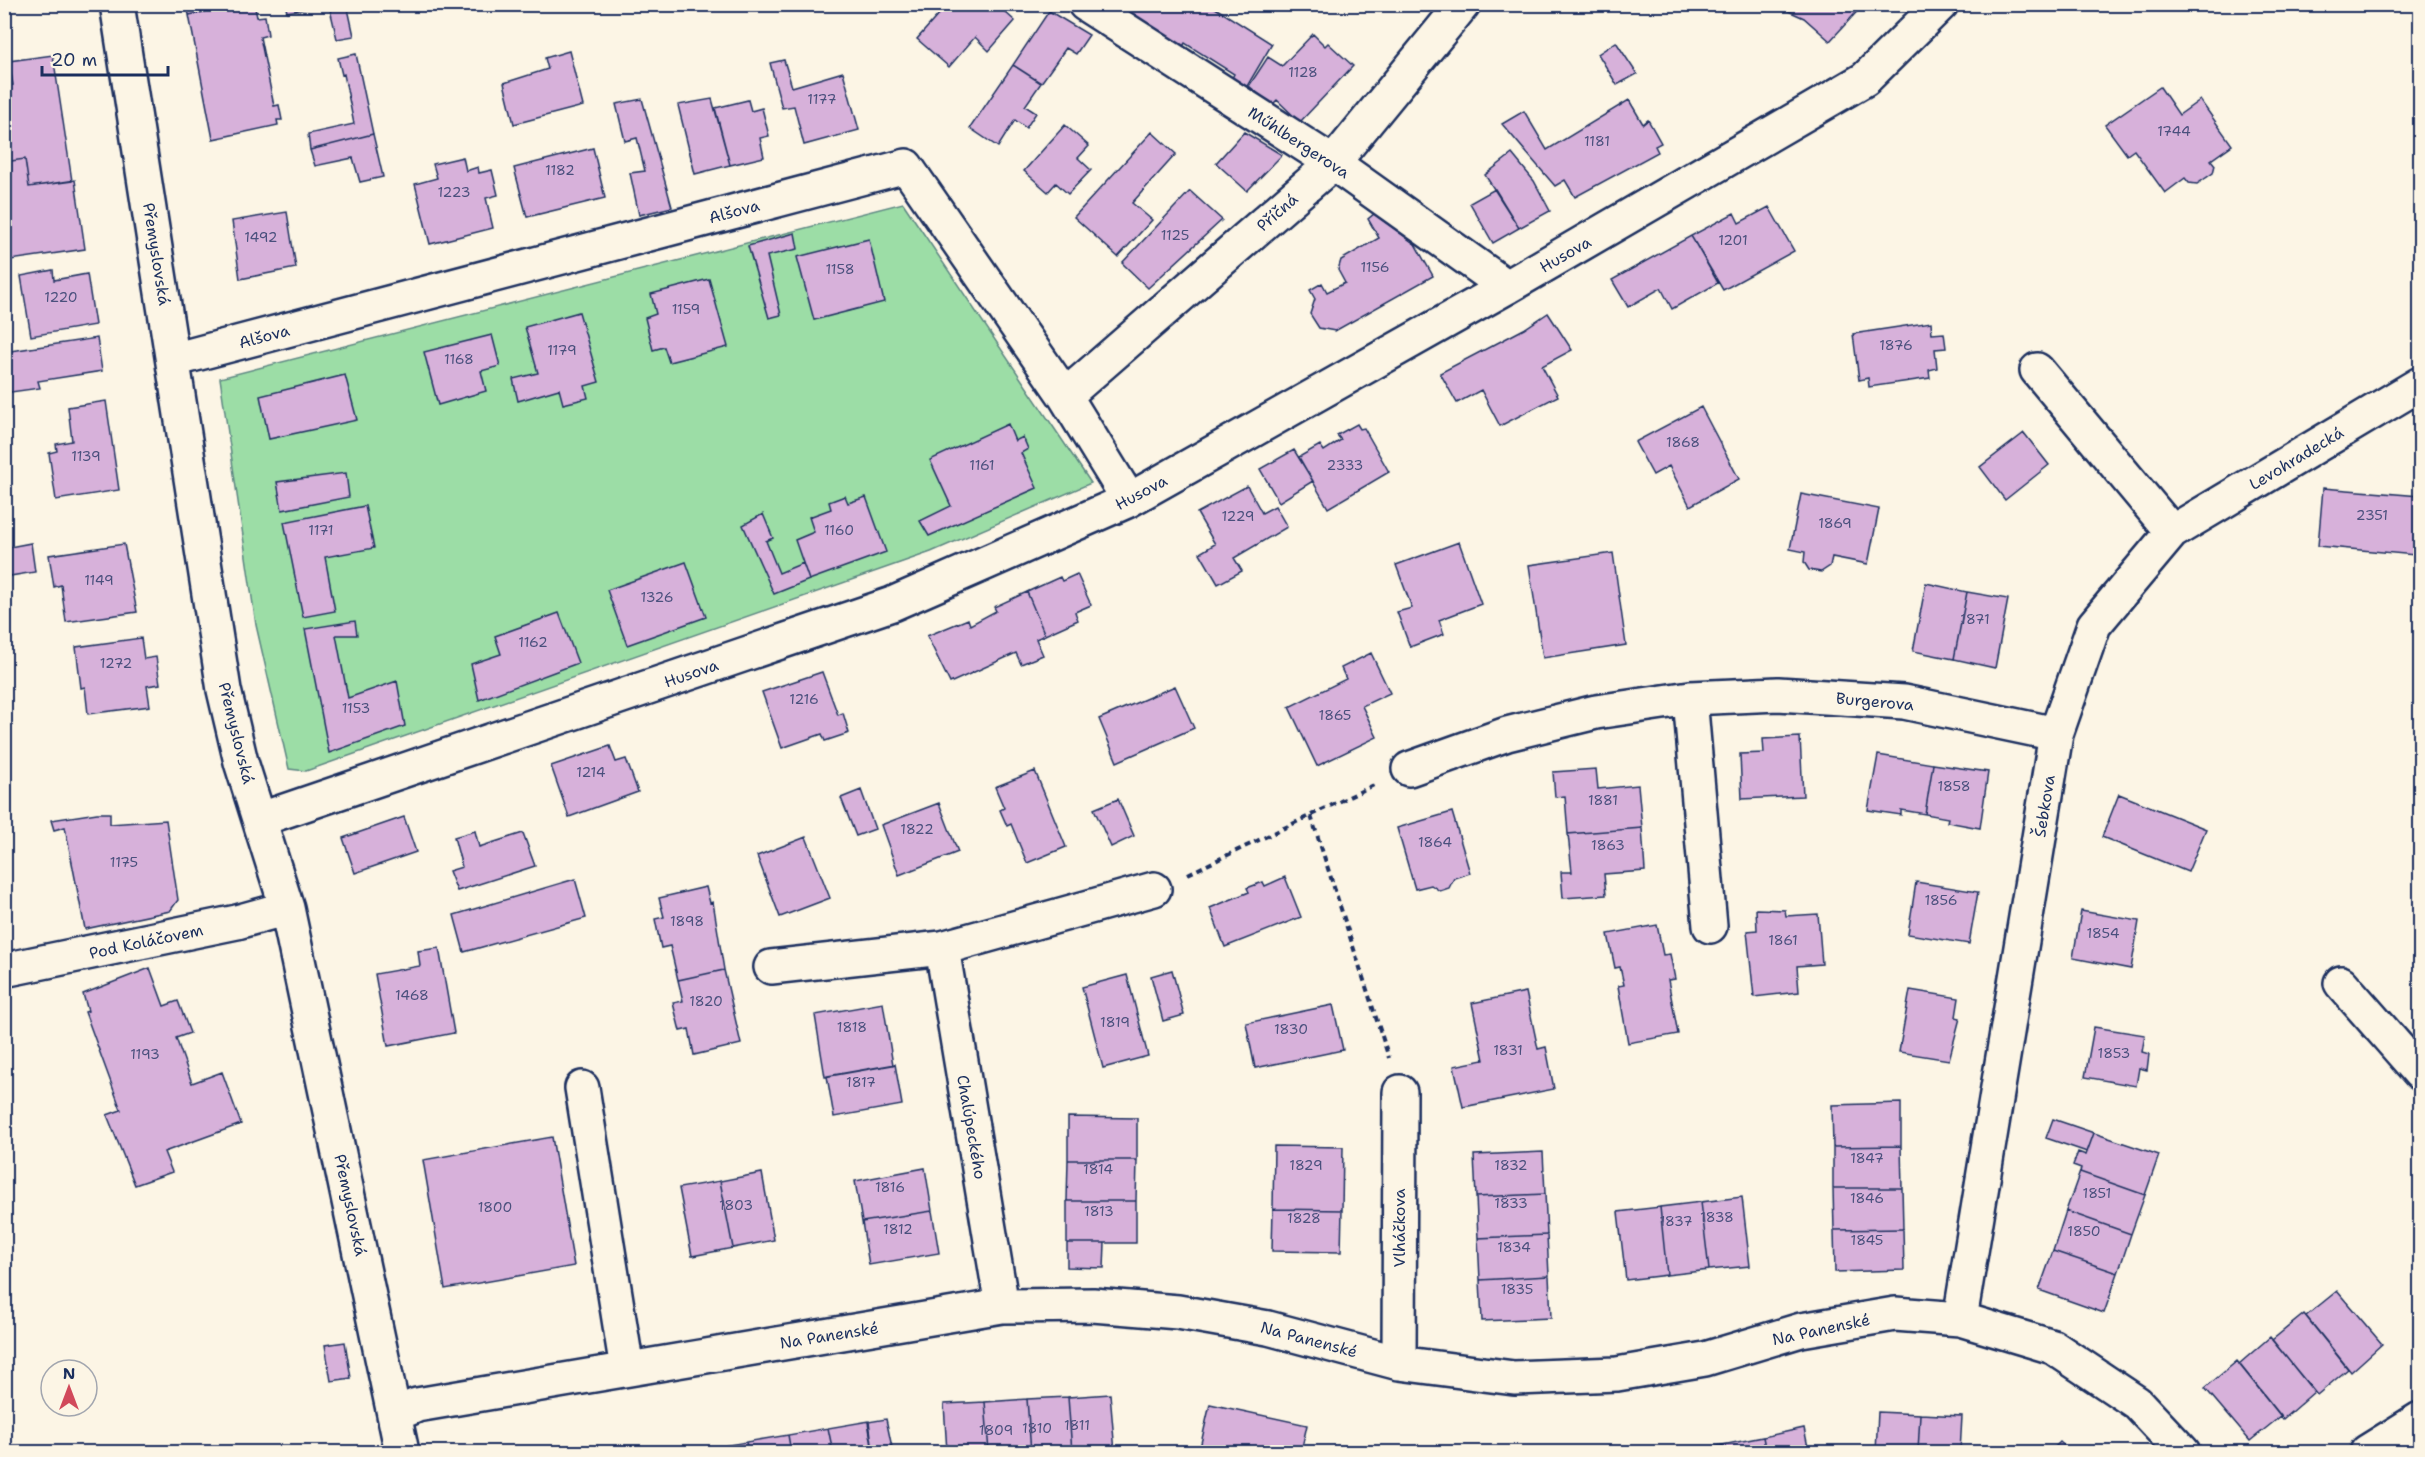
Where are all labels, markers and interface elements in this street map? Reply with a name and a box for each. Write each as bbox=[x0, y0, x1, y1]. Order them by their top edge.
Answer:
scale bar bbox=[42, 39, 168, 77]
text: 20 m bbox=[51, 48, 97, 72]
house number: 1128 bbox=[1288, 63, 1318, 81]
house number: 1177 bbox=[807, 90, 837, 108]
street label: Műhlbergerova bbox=[1244, 102, 1354, 183]
house number: 1744 bbox=[2157, 122, 2191, 140]
house number: 1181 bbox=[1584, 132, 1610, 150]
house number: 1182 bbox=[545, 161, 575, 179]
house number: 1223 bbox=[437, 183, 471, 201]
street label: Příčná bbox=[1252, 189, 1302, 236]
street label: Alšova bbox=[706, 195, 762, 228]
street label: Přemyslovská bbox=[138, 201, 175, 307]
house number: 1125 bbox=[1161, 226, 1189, 244]
house number: 1492 bbox=[244, 228, 278, 246]
street label: Husova bbox=[1536, 231, 1595, 278]
house number: 1201 bbox=[1718, 231, 1748, 249]
house number: 1156 bbox=[1360, 258, 1390, 276]
house number: 1158 bbox=[825, 260, 855, 278]
house number: 1220 bbox=[44, 288, 78, 306]
house number: 1159 bbox=[672, 300, 700, 318]
street label: Alšova bbox=[236, 320, 292, 353]
house number: 1876 bbox=[1879, 336, 1913, 354]
house number: 1179 bbox=[547, 341, 577, 359]
house number: 1168 bbox=[444, 350, 474, 368]
street label: Levohradecká bbox=[2245, 422, 2347, 495]
house number: 1868 bbox=[1666, 433, 1700, 451]
house number: 1139 bbox=[71, 447, 101, 465]
house number: 1161 bbox=[969, 456, 995, 474]
house number: 2333 bbox=[1327, 456, 1363, 474]
street label: Husova bbox=[1112, 470, 1171, 515]
house number: 2351 bbox=[2356, 506, 2388, 524]
house number: 1229 bbox=[1221, 507, 1255, 525]
house number: 1869 bbox=[1818, 514, 1852, 532]
house number: 1171 bbox=[308, 521, 334, 539]
house number: 1160 bbox=[824, 521, 854, 539]
house number: 1149 bbox=[84, 571, 114, 589]
house number: 1326 bbox=[640, 588, 674, 606]
house number: 1871 bbox=[1960, 610, 1990, 628]
house number: 1162 bbox=[518, 633, 548, 651]
house number: 1272 bbox=[100, 654, 132, 672]
street label: Husova bbox=[661, 654, 721, 693]
street label: Přemyslovská bbox=[214, 680, 259, 786]
street label: Burgerova bbox=[1835, 688, 1915, 715]
house number: 1216 bbox=[789, 690, 819, 708]
house number: 1153 bbox=[342, 699, 370, 717]
house number: 1865 bbox=[1319, 706, 1351, 724]
house number: 1214 bbox=[576, 763, 606, 781]
street label: Šebkova bbox=[2029, 773, 2060, 839]
house number: 1858 bbox=[1937, 777, 1971, 795]
house number: 1881 bbox=[1588, 791, 1618, 809]
house number: 1822 bbox=[900, 820, 934, 838]
house number: 1864 bbox=[1418, 833, 1452, 851]
house number: 1863 bbox=[1591, 836, 1625, 854]
house number: 1175 bbox=[110, 853, 138, 871]
house number: 1856 bbox=[1924, 891, 1958, 909]
house number: 1898 bbox=[670, 912, 704, 930]
street label: Pod Koláčovem bbox=[87, 919, 205, 964]
house number: 1854 bbox=[2086, 924, 2120, 942]
house number: 1861 bbox=[1768, 931, 1798, 949]
house number: 1468 bbox=[395, 986, 429, 1004]
house number: 1820 bbox=[689, 992, 723, 1010]
house number: 1819 bbox=[1100, 1013, 1130, 1031]
house number: 1818 bbox=[837, 1018, 867, 1036]
house number: 1830 bbox=[1274, 1020, 1308, 1038]
house number: 1831 bbox=[1493, 1041, 1523, 1059]
house number: 1853 bbox=[2098, 1044, 2130, 1062]
house number: 1193 bbox=[130, 1045, 160, 1063]
house number: 1817 bbox=[846, 1073, 876, 1091]
street label: Chalúpeckého bbox=[952, 1073, 991, 1181]
house number: 1847 bbox=[1850, 1149, 1884, 1167]
street label: Přemyslovská bbox=[329, 1152, 372, 1258]
house number: 1829 bbox=[1289, 1156, 1323, 1174]
house number: 1832 bbox=[1494, 1156, 1528, 1174]
house number: 1814 bbox=[1083, 1160, 1113, 1178]
house number: 1816 bbox=[875, 1178, 905, 1196]
house number: 1851 bbox=[2083, 1184, 2111, 1202]
street label: Vlháčkova bbox=[1389, 1188, 1410, 1268]
house number: 1846 bbox=[1850, 1189, 1884, 1207]
house number: 1833 bbox=[1494, 1194, 1528, 1212]
house number: 1803 bbox=[719, 1196, 753, 1214]
house number: 1800 bbox=[478, 1198, 512, 1216]
house number: 1813 bbox=[1084, 1202, 1114, 1220]
house number: 1838 bbox=[1700, 1208, 1734, 1226]
house number: 1828 bbox=[1287, 1209, 1321, 1227]
house number: 1837 bbox=[1659, 1212, 1693, 1230]
house number: 1812 bbox=[883, 1220, 913, 1238]
house number: 1850 bbox=[2067, 1222, 2101, 1240]
house number: 1845 bbox=[1851, 1231, 1883, 1249]
house number: 1834 bbox=[1497, 1238, 1531, 1256]
house number: 1835 bbox=[1501, 1280, 1533, 1298]
street label: Na Panenské bbox=[1770, 1309, 1872, 1350]
street label: Na Panenské bbox=[1258, 1316, 1360, 1363]
street label: Na Panenské bbox=[778, 1317, 880, 1354]
north arrow bbox=[39, 1358, 99, 1418]
text: N bbox=[63, 1363, 75, 1384]
house number: 1811 bbox=[1064, 1416, 1090, 1434]
house number: 1810 bbox=[1022, 1419, 1052, 1437]
house number: 1809 bbox=[979, 1421, 1013, 1439]

